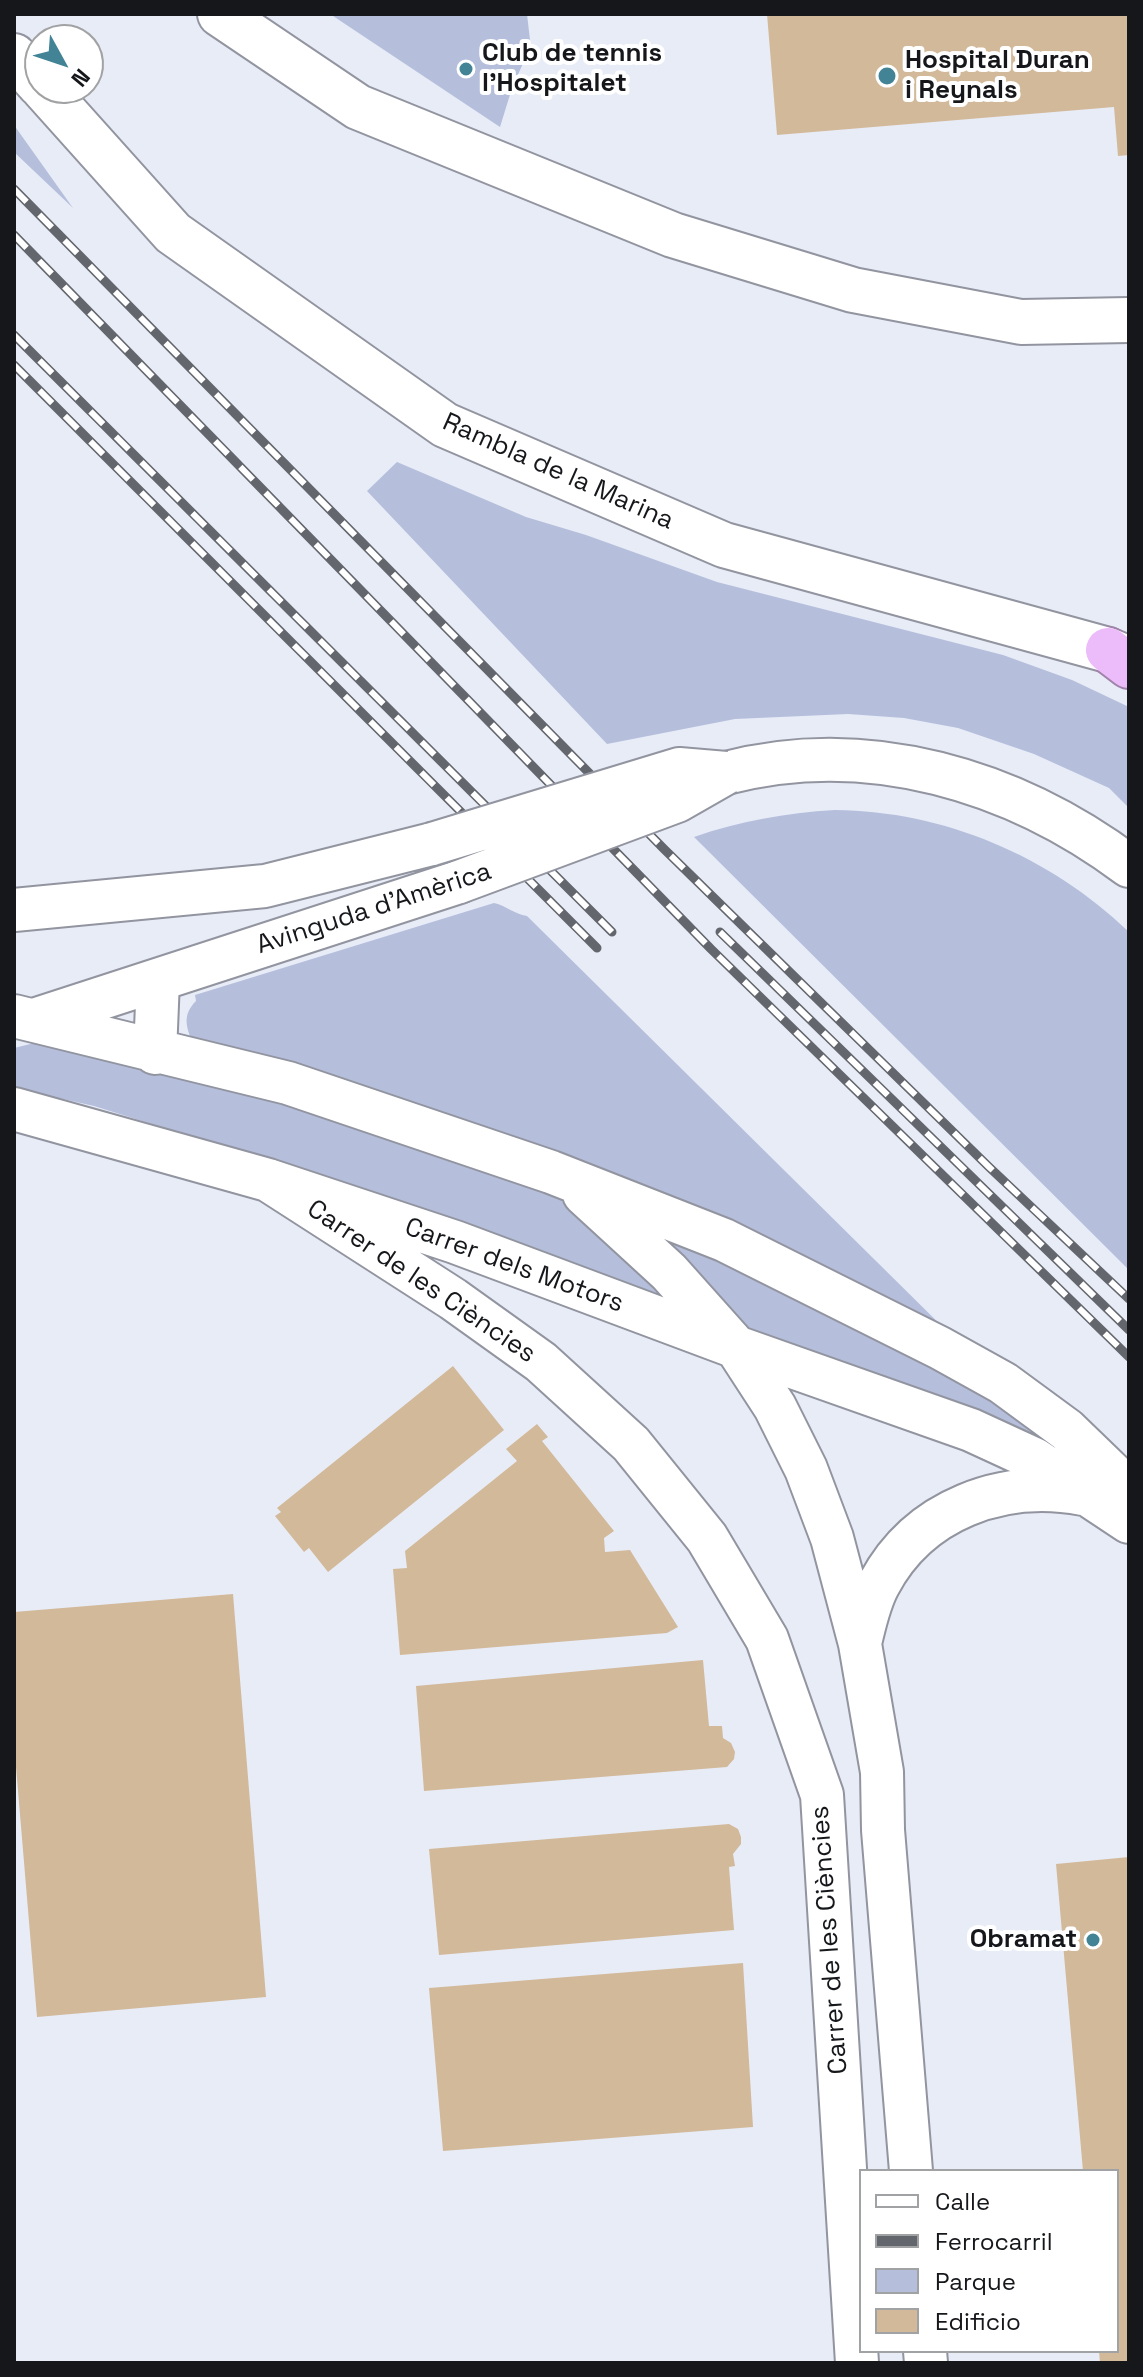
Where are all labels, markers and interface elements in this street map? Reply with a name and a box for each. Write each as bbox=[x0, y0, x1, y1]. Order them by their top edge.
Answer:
north arrow bbox=[24, 24, 104, 104]
place label: Club de tennis l'Hospitalet bbox=[482, 38, 662, 100]
place label: Hospital Duran i Reynals bbox=[905, 45, 1090, 106]
marker: Club de tennis l'Hospitalet bbox=[457, 60, 475, 78]
text: N bbox=[65, 63, 96, 93]
marker: Hospital Duran i Reynals bbox=[876, 65, 898, 87]
street label: Rambla de la Marina bbox=[438, 407, 678, 537]
street label: Avinguda d'Amèrica bbox=[253, 856, 495, 962]
street label: Carrer de les Ciències bbox=[301, 1194, 541, 1370]
street label: Carrer dels Motors bbox=[400, 1212, 628, 1320]
street label: Carrer de les Ciències bbox=[805, 1805, 855, 2075]
place label: Obramat bbox=[970, 1924, 1077, 1956]
marker: Obramat bbox=[1084, 1931, 1102, 1949]
legend bbox=[859, 2169, 1119, 2353]
text: Calle bbox=[935, 2186, 990, 2217]
text: Ferrocarril bbox=[935, 2226, 1053, 2257]
text: Parque bbox=[935, 2266, 1016, 2297]
text: Edificio bbox=[935, 2306, 1021, 2337]

